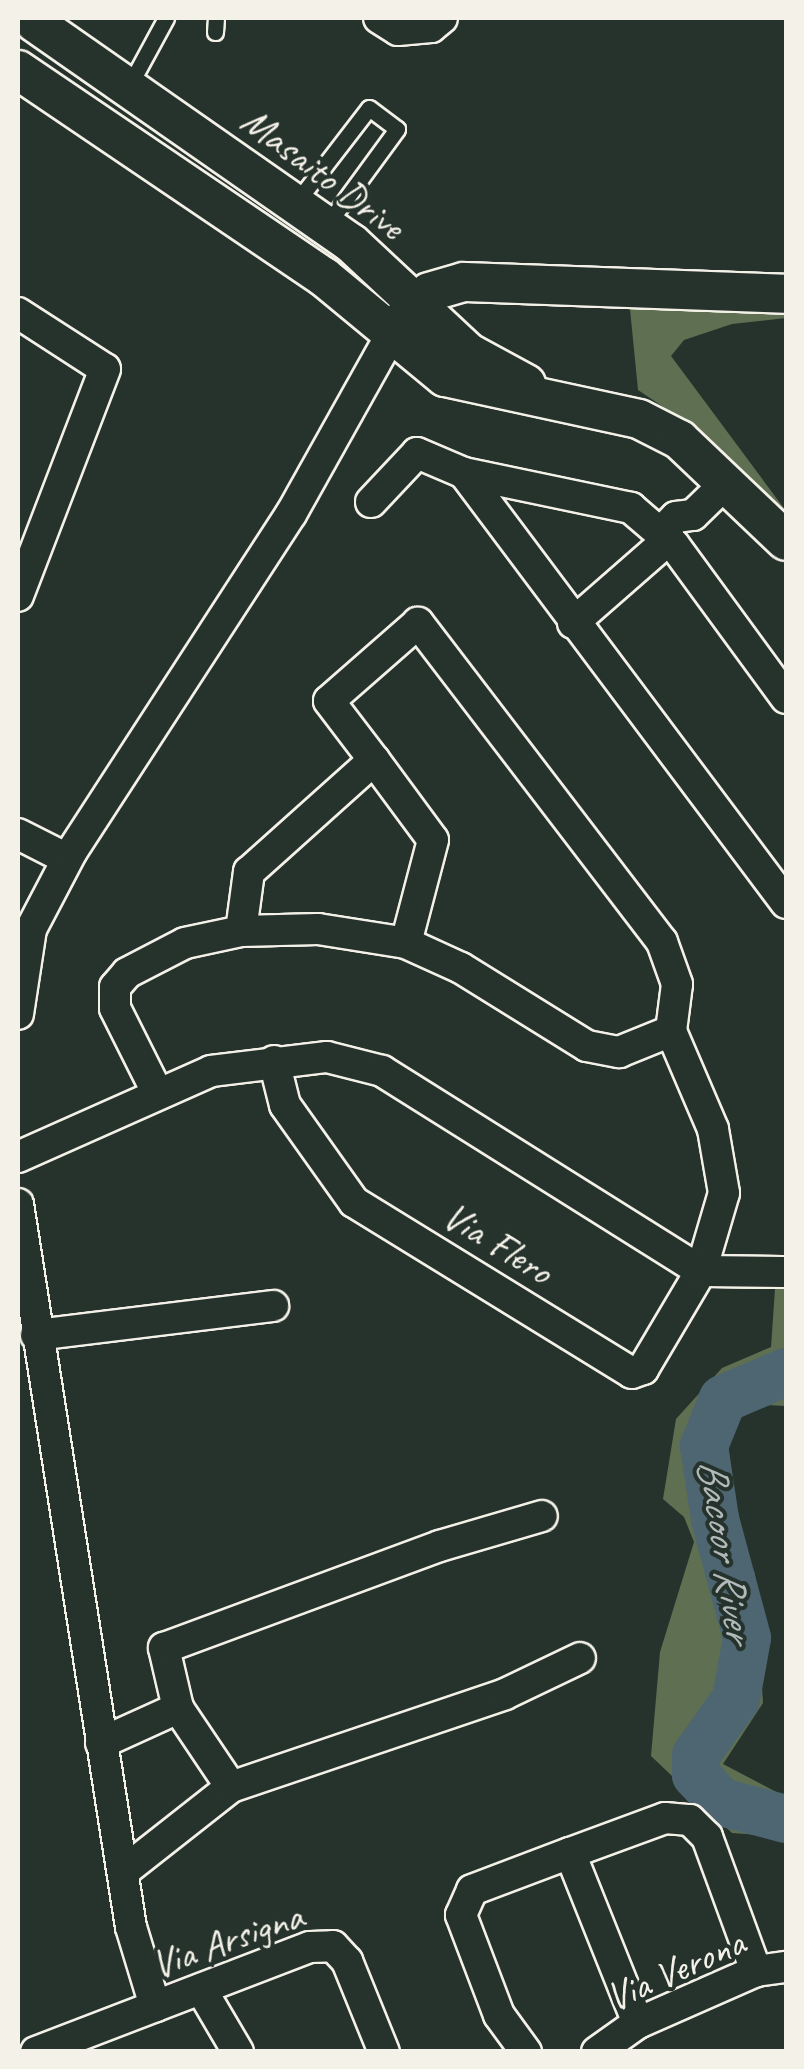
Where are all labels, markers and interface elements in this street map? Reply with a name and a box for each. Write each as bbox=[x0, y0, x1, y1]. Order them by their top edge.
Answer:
street label: Masaito Drive bbox=[232, 96, 414, 250]
street label: Via Flero bbox=[434, 1191, 562, 1295]
water label: Bacoor River bbox=[686, 1455, 764, 1645]
street label: Via Arsigna bbox=[145, 1892, 309, 1988]
street label: Via Verona bbox=[598, 1918, 752, 2022]

